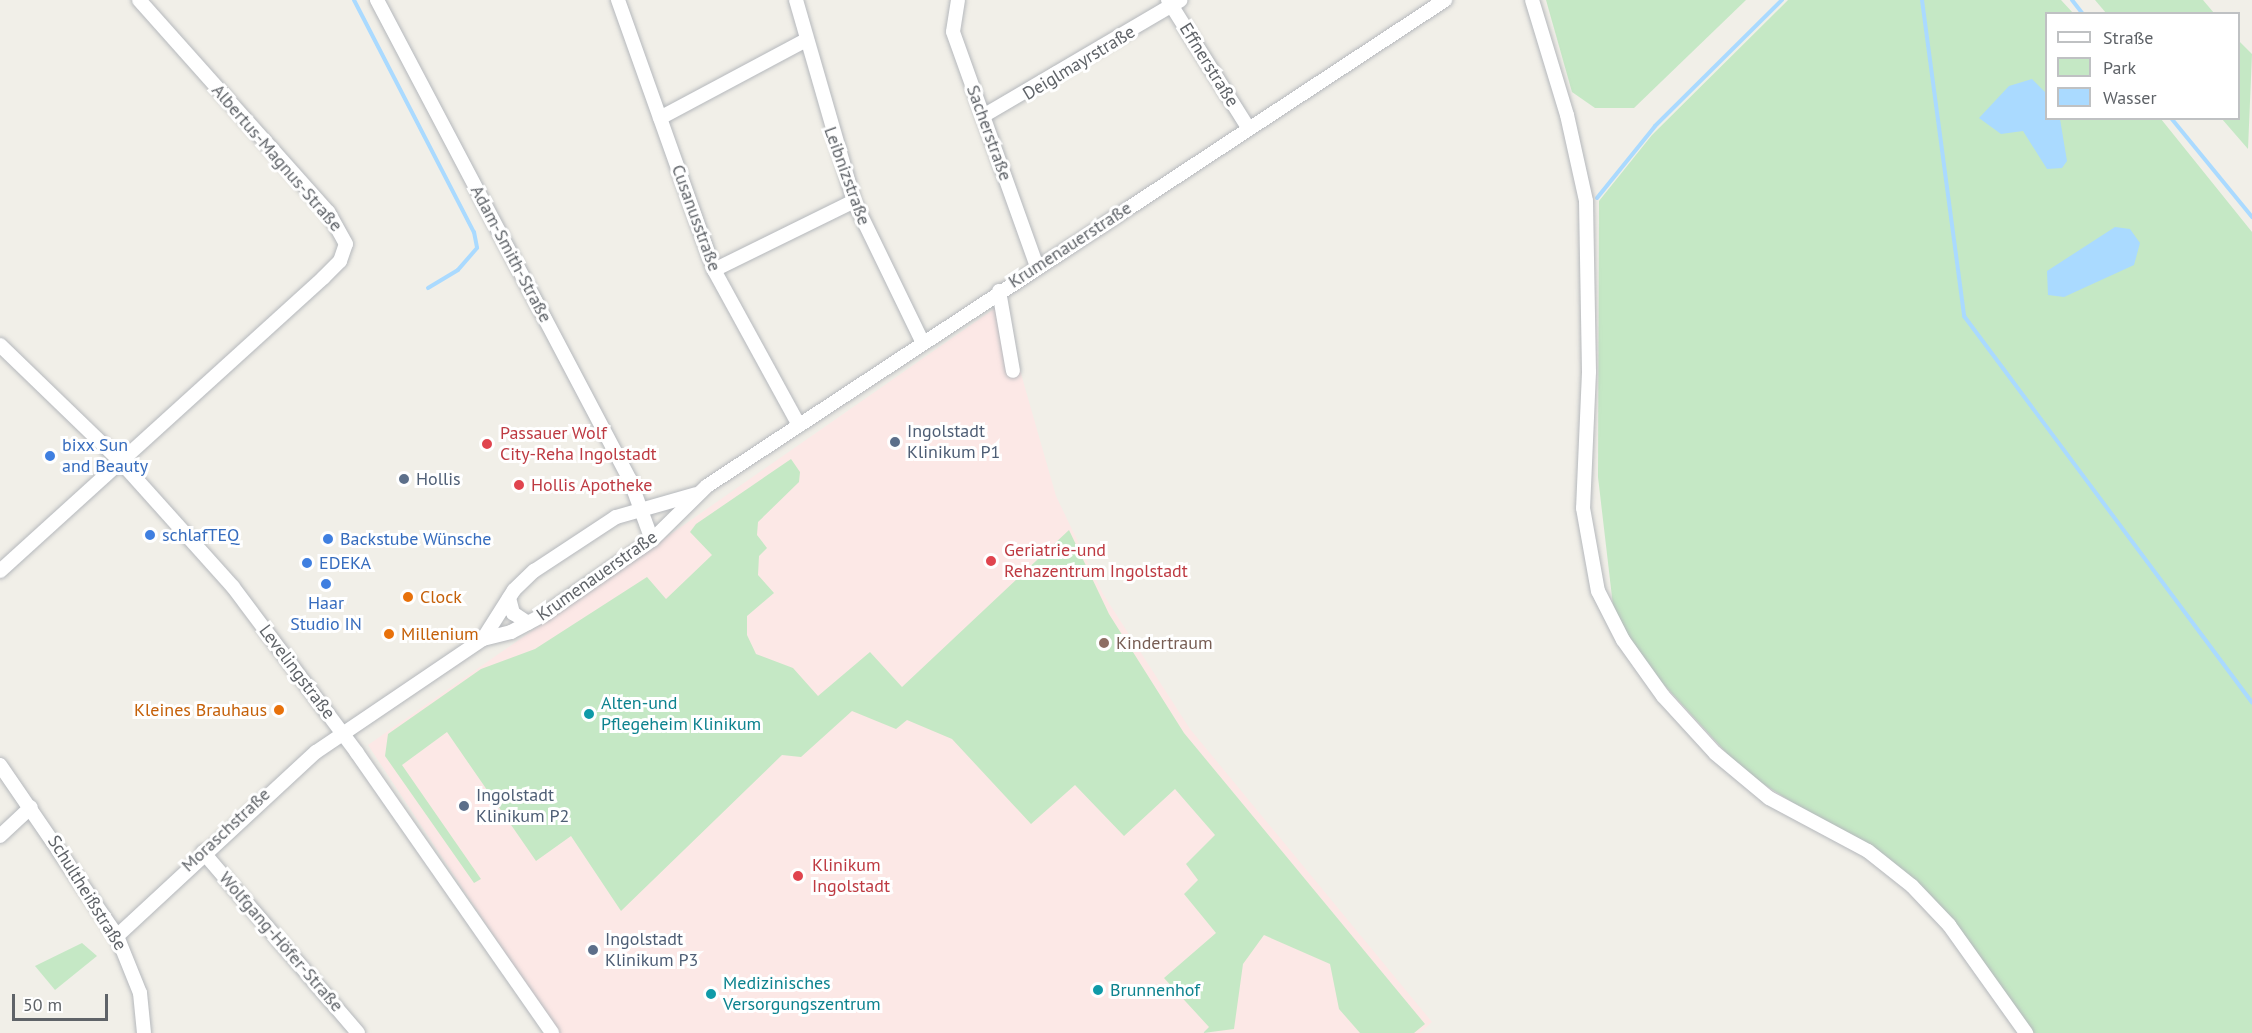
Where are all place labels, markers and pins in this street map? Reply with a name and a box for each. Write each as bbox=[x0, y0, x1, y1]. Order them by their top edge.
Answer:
place label: Ingolstadt Klinikum P1 bbox=[907, 421, 1000, 464]
place label: Passauer Wolf City-Reha Ingolstadt bbox=[500, 423, 657, 466]
place label: bixx Sun and Beauty bbox=[62, 435, 148, 478]
marker: Passauer Wolf City-Reha Ingolstadt bbox=[478, 435, 496, 453]
marker: Ingolstadt Klinikum P1 bbox=[888, 435, 902, 449]
marker: bixx Sun and Beauty bbox=[43, 449, 57, 463]
place label: Hollis bbox=[416, 468, 461, 490]
marker: Hollis bbox=[397, 472, 411, 486]
place label: Hollis Apotheke bbox=[531, 474, 653, 496]
marker: Hollis Apotheke bbox=[512, 478, 526, 492]
place label: schlafTEQ bbox=[162, 524, 239, 546]
marker: schlafTEQ bbox=[143, 528, 157, 542]
place label: Backstube Wünsche bbox=[340, 528, 492, 550]
marker: Backstube Wünsche bbox=[321, 532, 335, 546]
place label: Geriatrie-und Rehazentrum Ingolstadt bbox=[1004, 540, 1188, 582]
place label: EDEKA bbox=[319, 552, 371, 574]
marker: Geriatrie-und Rehazentrum Ingolstadt bbox=[982, 552, 1000, 570]
marker: EDEKA bbox=[300, 556, 314, 570]
marker: Haar Studio IN bbox=[319, 577, 333, 591]
place label: Clock bbox=[420, 586, 462, 608]
marker: Clock bbox=[401, 590, 415, 604]
place label: Haar Studio IN bbox=[290, 593, 362, 636]
place label: Millenium bbox=[401, 623, 479, 645]
marker: Millenium bbox=[382, 627, 396, 641]
place label: Kindertraum bbox=[1116, 632, 1213, 654]
marker: Kindertraum bbox=[1097, 636, 1111, 650]
place label: Alten-und Pflegeheim Klinikum bbox=[601, 693, 761, 736]
place label: Kleines Brauhaus bbox=[134, 699, 267, 721]
marker: Kleines Brauhaus bbox=[272, 703, 286, 717]
marker: Alten-und Pflegeheim Klinikum bbox=[582, 707, 596, 721]
place label: Ingolstadt Klinikum P2 bbox=[476, 785, 569, 828]
marker: Ingolstadt Klinikum P2 bbox=[457, 799, 471, 813]
place label: Klinikum Ingolstadt bbox=[812, 855, 890, 898]
marker: Klinikum Ingolstadt bbox=[789, 867, 807, 885]
place label: Ingolstadt Klinikum P3 bbox=[605, 929, 698, 972]
marker: Ingolstadt Klinikum P3 bbox=[586, 943, 600, 957]
place label: Medizinisches Versorgungszentrum bbox=[723, 973, 881, 1016]
place label: Brunnenhof bbox=[1110, 979, 1200, 1001]
marker: Brunnenhof bbox=[1091, 983, 1105, 997]
marker: Medizinisches Versorgungszentrum bbox=[704, 987, 718, 1001]

